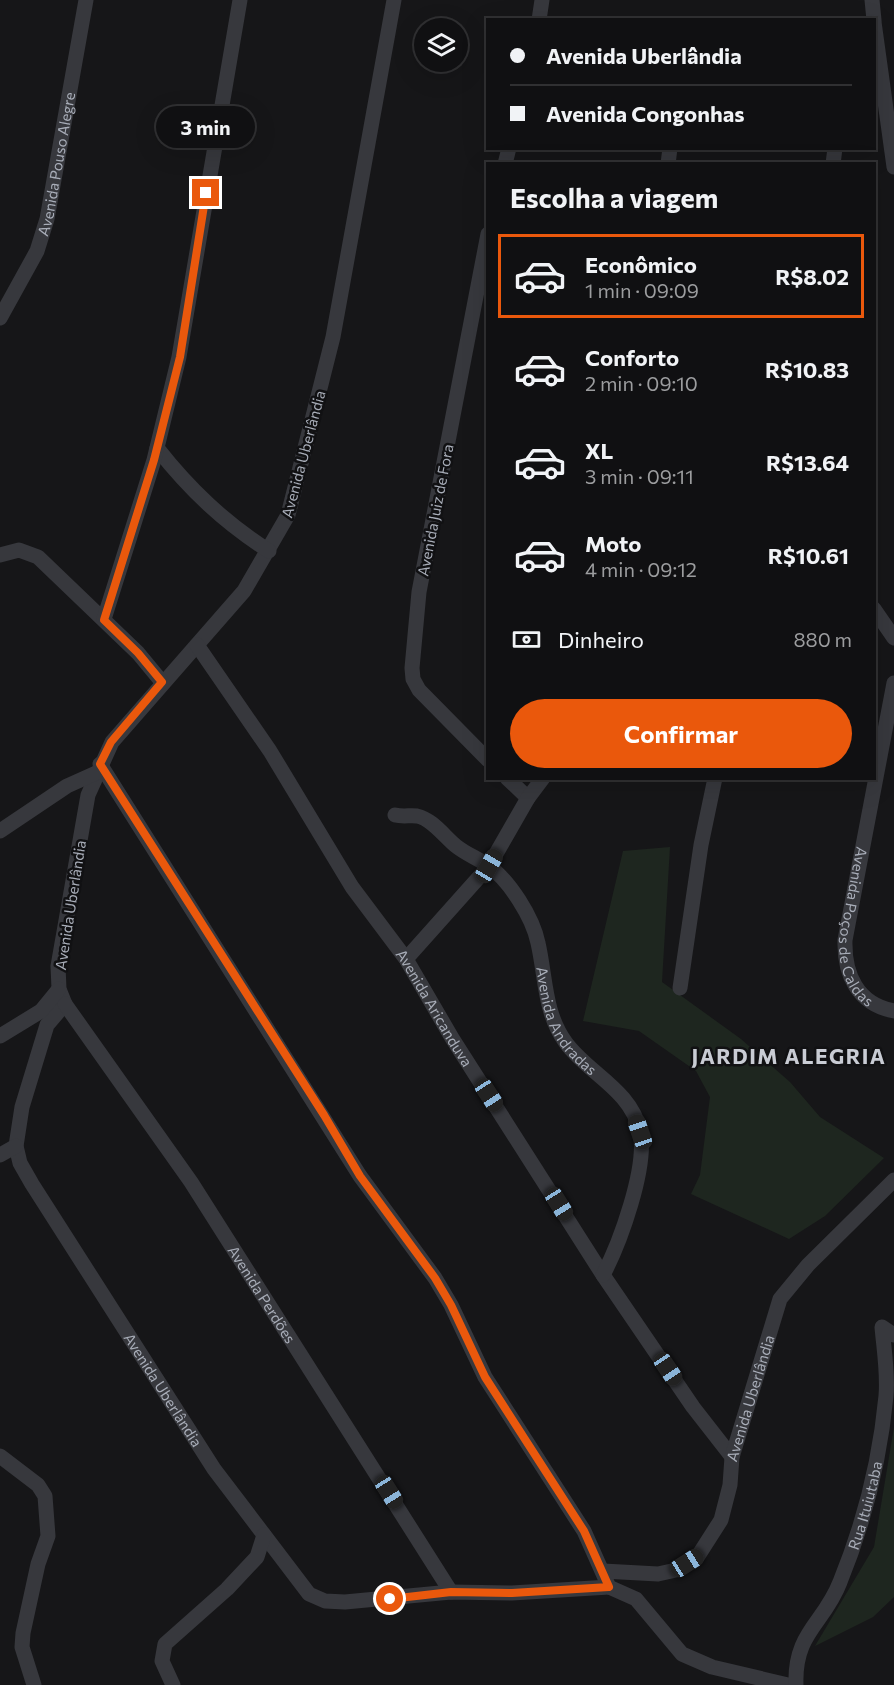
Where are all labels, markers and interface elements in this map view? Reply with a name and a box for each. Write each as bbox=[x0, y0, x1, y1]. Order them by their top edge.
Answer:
map controls bbox=[414, 18, 468, 72]
button: layers bbox=[414, 18, 468, 72]
text: Avenida Uberlândia bbox=[546, 42, 742, 69]
street label: Avenida Pouso Alegre bbox=[33, 90, 78, 238]
text: Avenida Congonhas bbox=[546, 100, 745, 127]
callout: 3 min bbox=[156, 106, 256, 148]
text: 3 min bbox=[180, 115, 231, 139]
route end bbox=[192, 179, 219, 206]
text: Escolha a viagem bbox=[510, 181, 718, 214]
icon: car bbox=[513, 249, 567, 303]
text: Econômico bbox=[585, 251, 697, 278]
text: R$8.02 bbox=[775, 263, 849, 290]
text: 1 min · 09:09 bbox=[585, 278, 699, 302]
icon: car bbox=[513, 342, 567, 396]
text: Conforto bbox=[585, 344, 679, 371]
text: R$10.83 bbox=[765, 356, 849, 383]
text: 2 min · 09:10 bbox=[585, 371, 698, 395]
street label: Avenida Uberlândia bbox=[277, 388, 329, 520]
icon: car bbox=[513, 435, 567, 489]
text: XL bbox=[585, 437, 613, 464]
street label: Avenida Juiz de Fora bbox=[413, 442, 457, 578]
text: R$13.64 bbox=[766, 449, 849, 476]
text: 3 min · 09:11 bbox=[585, 464, 694, 488]
icon: car bbox=[513, 528, 567, 582]
text: Moto bbox=[585, 530, 641, 557]
text: R$10.61 bbox=[768, 542, 849, 569]
text: 4 min · 09:12 bbox=[585, 557, 697, 581]
icon: cash bbox=[510, 623, 543, 656]
text: Dinheiro bbox=[558, 626, 644, 653]
text: 880 m bbox=[793, 627, 852, 651]
button: Confirmar bbox=[510, 699, 852, 768]
street label: Avenida Uberlândia bbox=[51, 839, 89, 971]
street label: Avenida Poços de Caldas bbox=[836, 845, 877, 1010]
car bbox=[472, 846, 506, 886]
street label: Avenida Aricanduva bbox=[393, 945, 477, 1070]
street label: Avenida Andradas bbox=[533, 965, 601, 1079]
district label: JARDIM ALEGRIA bbox=[692, 1043, 886, 1068]
car bbox=[472, 1075, 506, 1115]
car bbox=[626, 1112, 654, 1152]
car bbox=[542, 1184, 576, 1224]
street label: Avenida Perdões bbox=[225, 1242, 300, 1347]
street label: Avenida Uberlândia bbox=[120, 1330, 206, 1450]
street label: Avenida Uberlândia bbox=[722, 1333, 778, 1464]
car bbox=[650, 1349, 686, 1389]
street label: Rua Ituiutaba bbox=[844, 1460, 885, 1552]
car bbox=[372, 1472, 406, 1512]
car bbox=[667, 1546, 707, 1580]
route start bbox=[376, 1585, 403, 1612]

